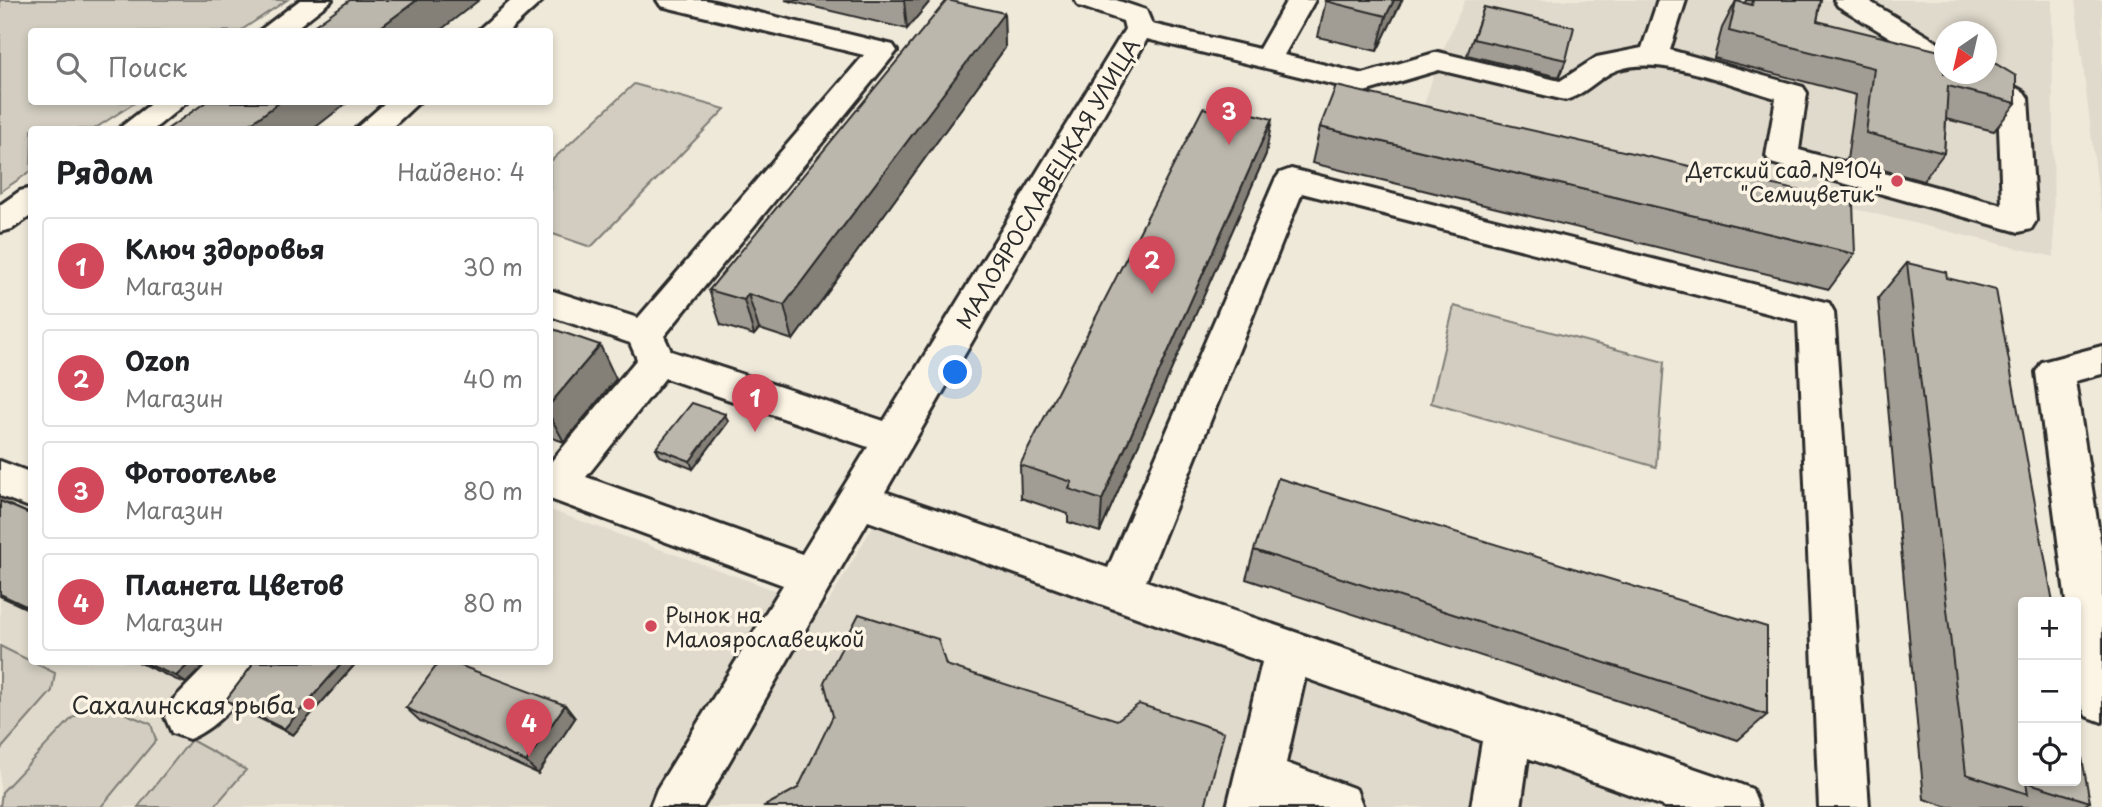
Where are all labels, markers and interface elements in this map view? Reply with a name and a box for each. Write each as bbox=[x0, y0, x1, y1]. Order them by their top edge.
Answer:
north arrow bbox=[1934, 21, 1997, 84]
search box bbox=[28, 28, 553, 105]
street label: МАЛОЯРОСЛАВЕЦКАЯ УЛИЦА bbox=[947, 32, 1147, 334]
text: Поиск bbox=[108, 47, 187, 86]
icon: search bbox=[52, 48, 90, 86]
pin: 3 bbox=[1206, 87, 1252, 145]
text: Рядом bbox=[56, 149, 154, 194]
place label: Детский сад №104 "Семицветик" bbox=[1685, 153, 1883, 209]
text: Найдено: 4 bbox=[397, 154, 525, 189]
marker: Детский сад №104 "Семицветик" bbox=[1889, 173, 1905, 189]
text: Ключ здоровья bbox=[125, 229, 325, 268]
pin: 2 bbox=[1129, 236, 1175, 294]
text: 1 bbox=[76, 249, 87, 284]
text: 30 m bbox=[462, 249, 523, 284]
text: Магазин bbox=[125, 268, 224, 303]
text: Ozon bbox=[125, 341, 190, 380]
your location bbox=[938, 355, 972, 389]
text: 2 bbox=[73, 361, 89, 396]
text: 40 m bbox=[463, 361, 523, 396]
pin: 1 bbox=[732, 374, 778, 432]
text: Магазин bbox=[125, 380, 224, 415]
text: Фотоотелье bbox=[125, 453, 277, 492]
text: 3 bbox=[73, 473, 89, 508]
text: 80 m bbox=[463, 473, 523, 508]
text: Магазин bbox=[125, 492, 224, 527]
text: Планета Цветов bbox=[125, 565, 344, 604]
text: 4 bbox=[73, 585, 89, 620]
text: 80 m bbox=[463, 585, 523, 620]
map controls bbox=[2018, 597, 2081, 786]
button: + bbox=[2018, 597, 2081, 660]
place label: Рынок на Малоярославецкой bbox=[665, 598, 865, 654]
text: Магазин bbox=[125, 604, 224, 639]
marker: Рынок на Малоярославецкой bbox=[643, 618, 659, 634]
button: − bbox=[2018, 660, 2081, 723]
place label: Сахалинская рыба bbox=[72, 686, 295, 722]
marker: Сахалинская рыба bbox=[301, 696, 317, 712]
pin: 4 bbox=[506, 699, 552, 757]
button: locate bbox=[2018, 723, 2081, 786]

